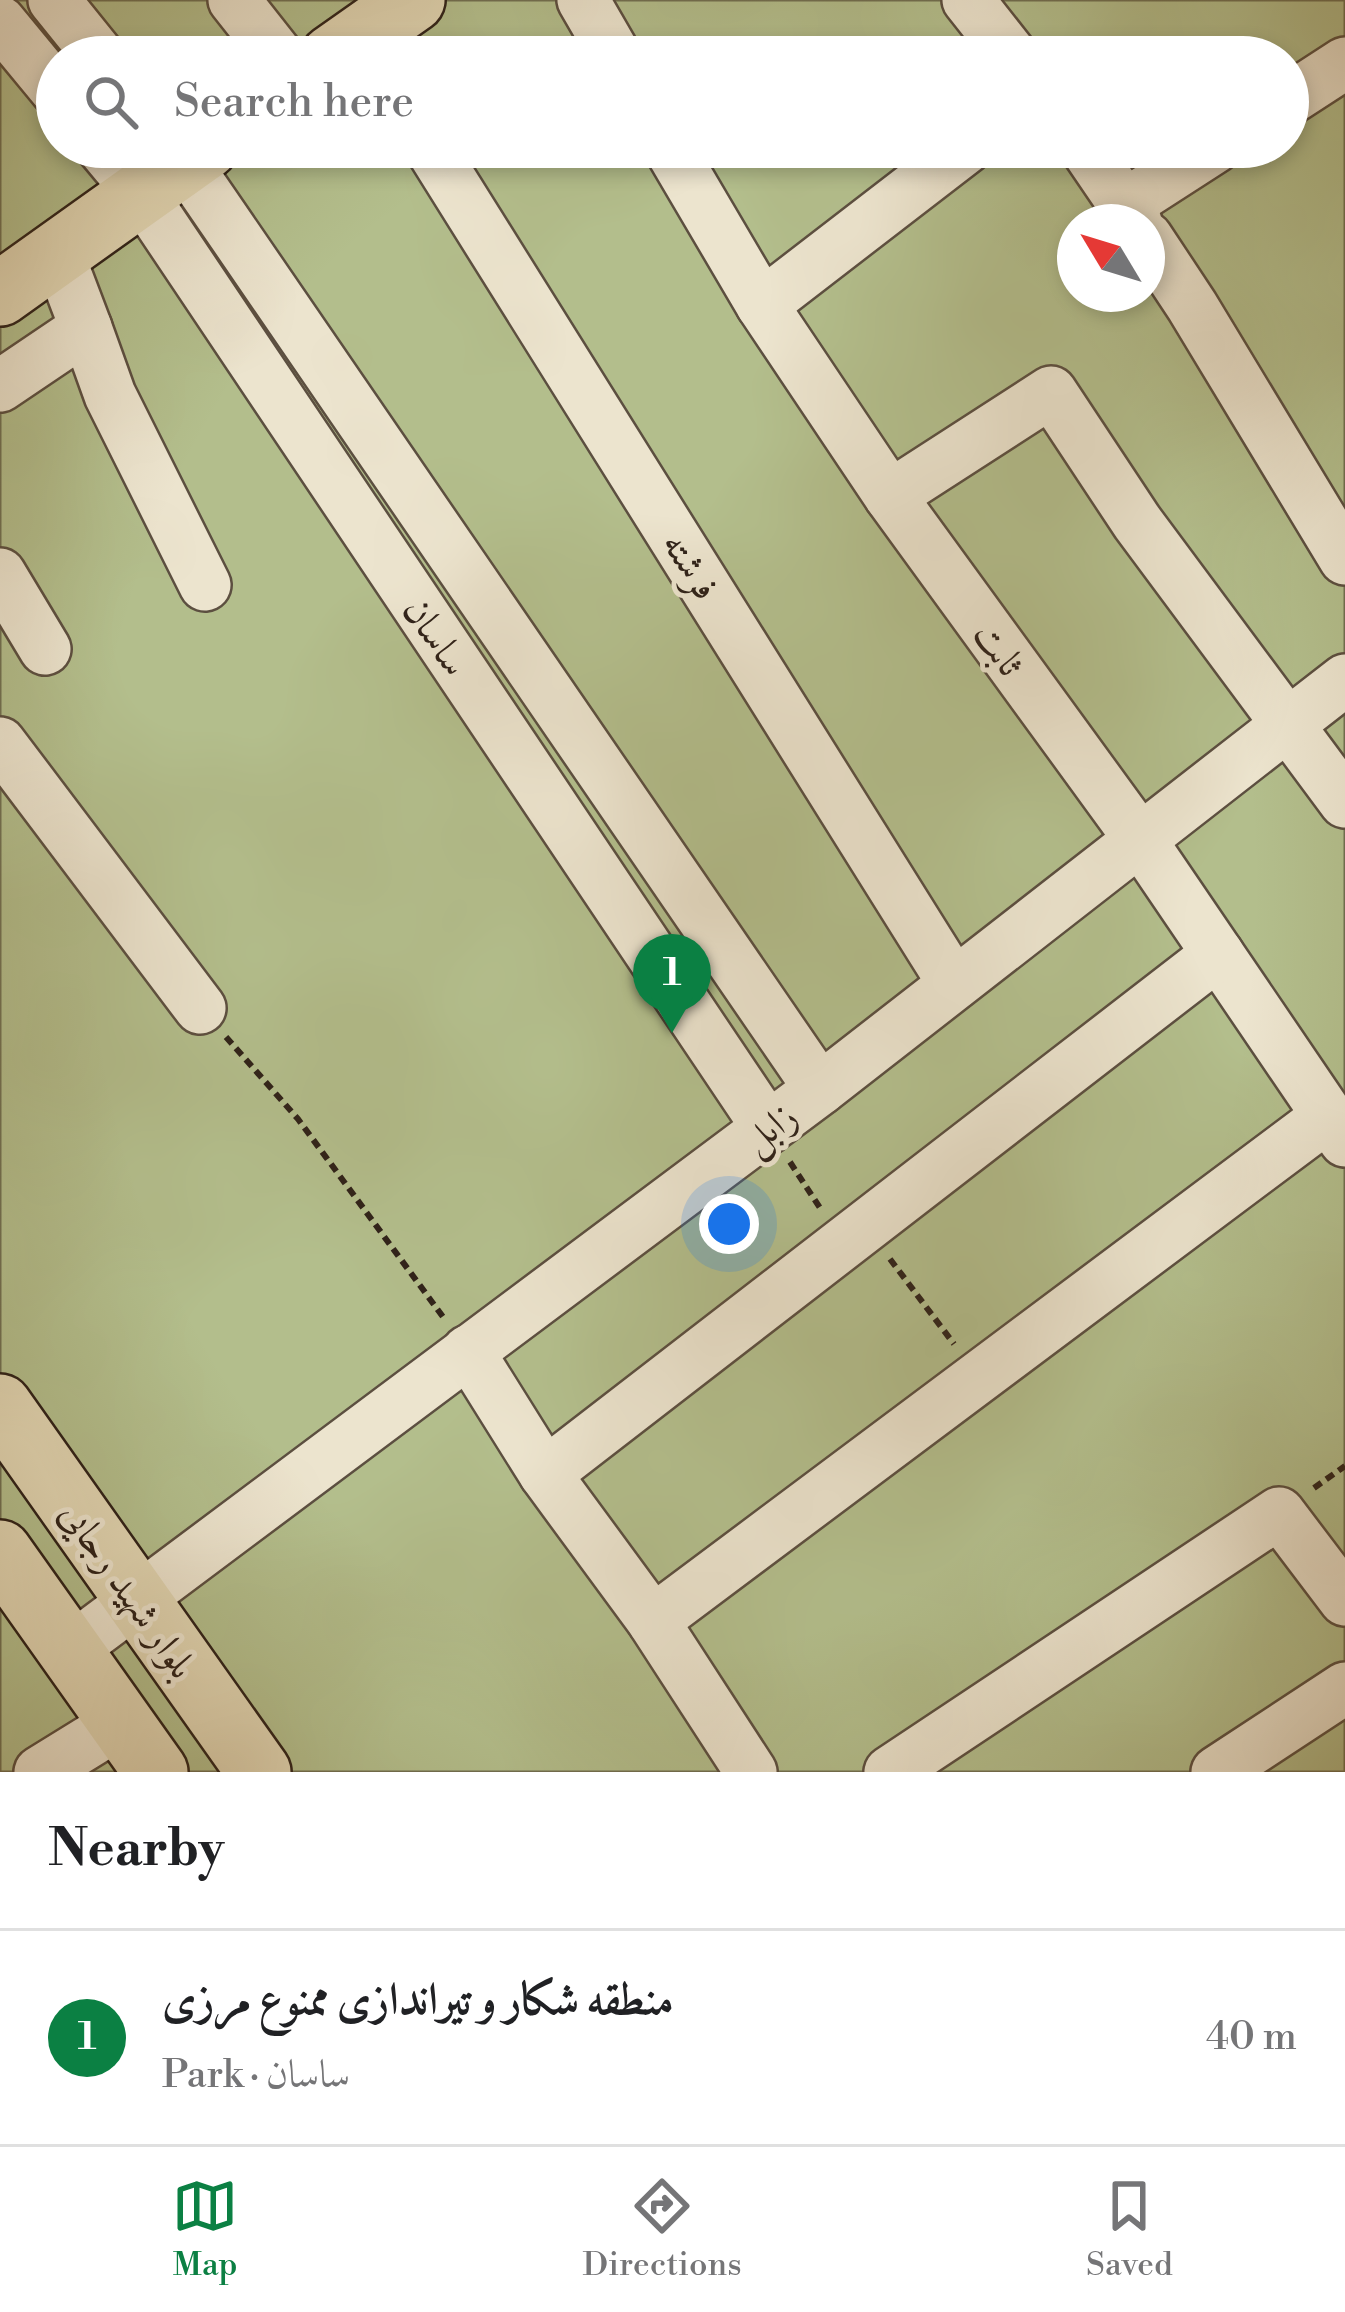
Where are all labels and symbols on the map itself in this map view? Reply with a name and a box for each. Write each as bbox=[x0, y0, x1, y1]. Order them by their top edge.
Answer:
north arrow bbox=[1057, 204, 1165, 312]
street label: فرشته bbox=[650, 523, 730, 610]
street label: ساسان bbox=[391, 589, 479, 686]
street label: ثابت bbox=[962, 612, 1035, 687]
pin: 1 bbox=[633, 934, 711, 1033]
street label: زابل bbox=[733, 1092, 808, 1166]
your location bbox=[699, 1194, 759, 1254]
street label: بلوار شهید رجایی bbox=[48, 1492, 206, 1689]

